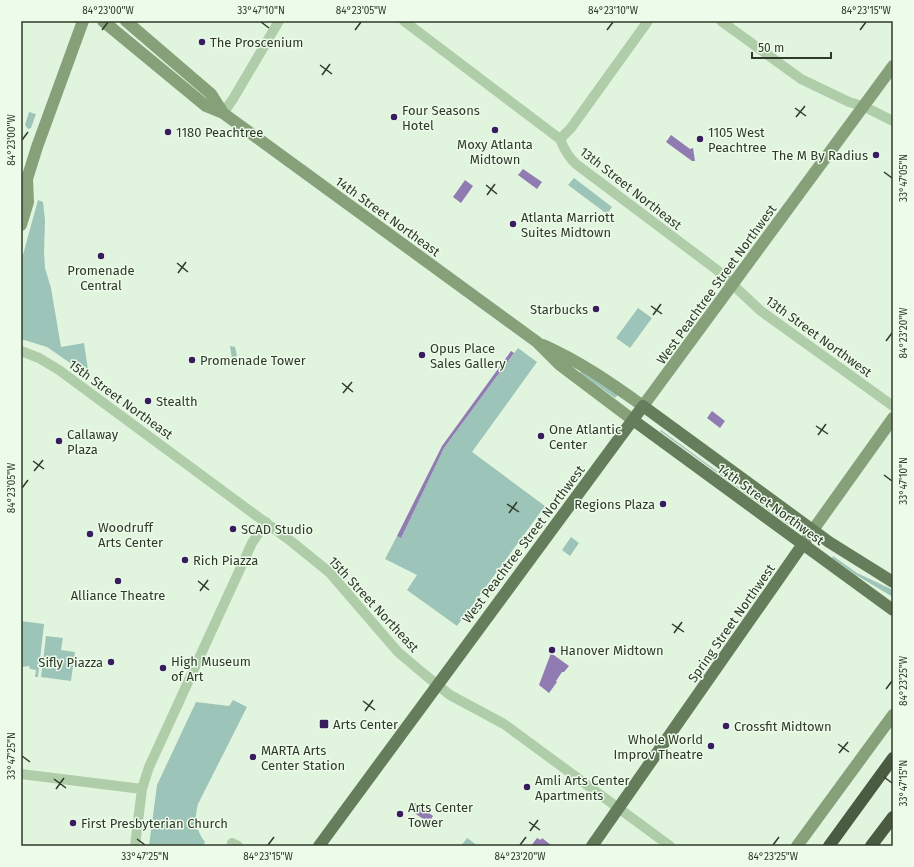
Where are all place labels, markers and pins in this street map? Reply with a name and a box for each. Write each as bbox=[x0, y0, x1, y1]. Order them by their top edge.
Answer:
place label: The Proscenium bbox=[210, 35, 303, 50]
marker: The Proscenium bbox=[197, 37, 207, 47]
place label: Four Seasons Hotel bbox=[402, 103, 480, 133]
marker: Four Seasons Hotel bbox=[389, 112, 399, 122]
place label: 1180 Peachtree bbox=[176, 125, 263, 140]
marker: Moxy Atlanta Midtown bbox=[490, 125, 500, 135]
place label: 1105 West Peachtree bbox=[708, 125, 767, 155]
marker: 1180 Peachtree bbox=[163, 127, 173, 137]
marker: 1105 West Peachtree bbox=[695, 134, 705, 144]
place label: Moxy Atlanta Midtown bbox=[457, 137, 533, 167]
place label: The M By Radius bbox=[772, 148, 868, 163]
marker: The M By Radius bbox=[871, 150, 881, 160]
place label: Atlanta Marriott Suites Midtown bbox=[521, 210, 615, 240]
marker: Atlanta Marriott Suites Midtown bbox=[508, 219, 518, 229]
marker: Promenade Central bbox=[96, 251, 106, 261]
place label: Promenade Central bbox=[67, 263, 135, 293]
place label: Starbucks bbox=[530, 302, 588, 317]
marker: Starbucks bbox=[591, 304, 601, 314]
place label: Opus Place Sales Gallery bbox=[430, 341, 506, 371]
marker: Opus Place Sales Gallery bbox=[417, 350, 427, 360]
place label: Promenade Tower bbox=[200, 353, 306, 368]
marker: Promenade Tower bbox=[187, 355, 197, 365]
place label: Stealth bbox=[156, 394, 198, 409]
marker: Stealth bbox=[143, 396, 153, 406]
place label: One Atlantic Center bbox=[549, 422, 621, 452]
place label: Callaway Plaza bbox=[67, 427, 119, 457]
marker: One Atlantic Center bbox=[536, 431, 546, 441]
marker: Callaway Plaza bbox=[54, 436, 64, 446]
place label: Regions Plaza bbox=[574, 497, 655, 512]
marker: Regions Plaza bbox=[658, 499, 668, 509]
place label: Woodruff Arts Center bbox=[98, 520, 163, 550]
place label: SCAD Studio bbox=[241, 522, 313, 537]
marker: SCAD Studio bbox=[228, 524, 238, 534]
marker: Woodruff Arts Center bbox=[85, 529, 95, 539]
place label: Rich Piazza bbox=[193, 553, 258, 568]
marker: Rich Piazza bbox=[180, 555, 190, 565]
marker: Alliance Theatre bbox=[113, 576, 123, 586]
place label: Alliance Theatre bbox=[71, 588, 165, 603]
place label: Hanover Midtown bbox=[560, 643, 664, 658]
marker: Hanover Midtown bbox=[547, 645, 557, 655]
place label: High Museum of Art bbox=[171, 654, 251, 684]
place label: Sifly Piazza bbox=[38, 655, 103, 670]
marker: Sifly Piazza bbox=[106, 657, 116, 667]
marker: High Museum of Art bbox=[158, 663, 168, 673]
place label: Arts Center bbox=[333, 717, 398, 732]
marker: Arts Center bbox=[318, 718, 330, 730]
place label: Crossfit Midtown bbox=[734, 719, 832, 734]
marker: Crossfit Midtown bbox=[721, 721, 731, 731]
place label: Whole World Improv Theatre bbox=[614, 732, 703, 762]
marker: Whole World Improv Theatre bbox=[706, 741, 716, 751]
place label: MARTA Arts Center Station bbox=[261, 743, 345, 773]
marker: MARTA Arts Center Station bbox=[248, 752, 258, 762]
place label: Amli Arts Center Apartments bbox=[535, 773, 630, 803]
marker: Amli Arts Center Apartments bbox=[522, 782, 532, 792]
place label: Arts Center Tower bbox=[408, 800, 473, 830]
marker: Arts Center Tower bbox=[395, 809, 405, 819]
place label: First Presbyterian Church bbox=[81, 816, 228, 831]
marker: First Presbyterian Church bbox=[68, 818, 78, 828]

